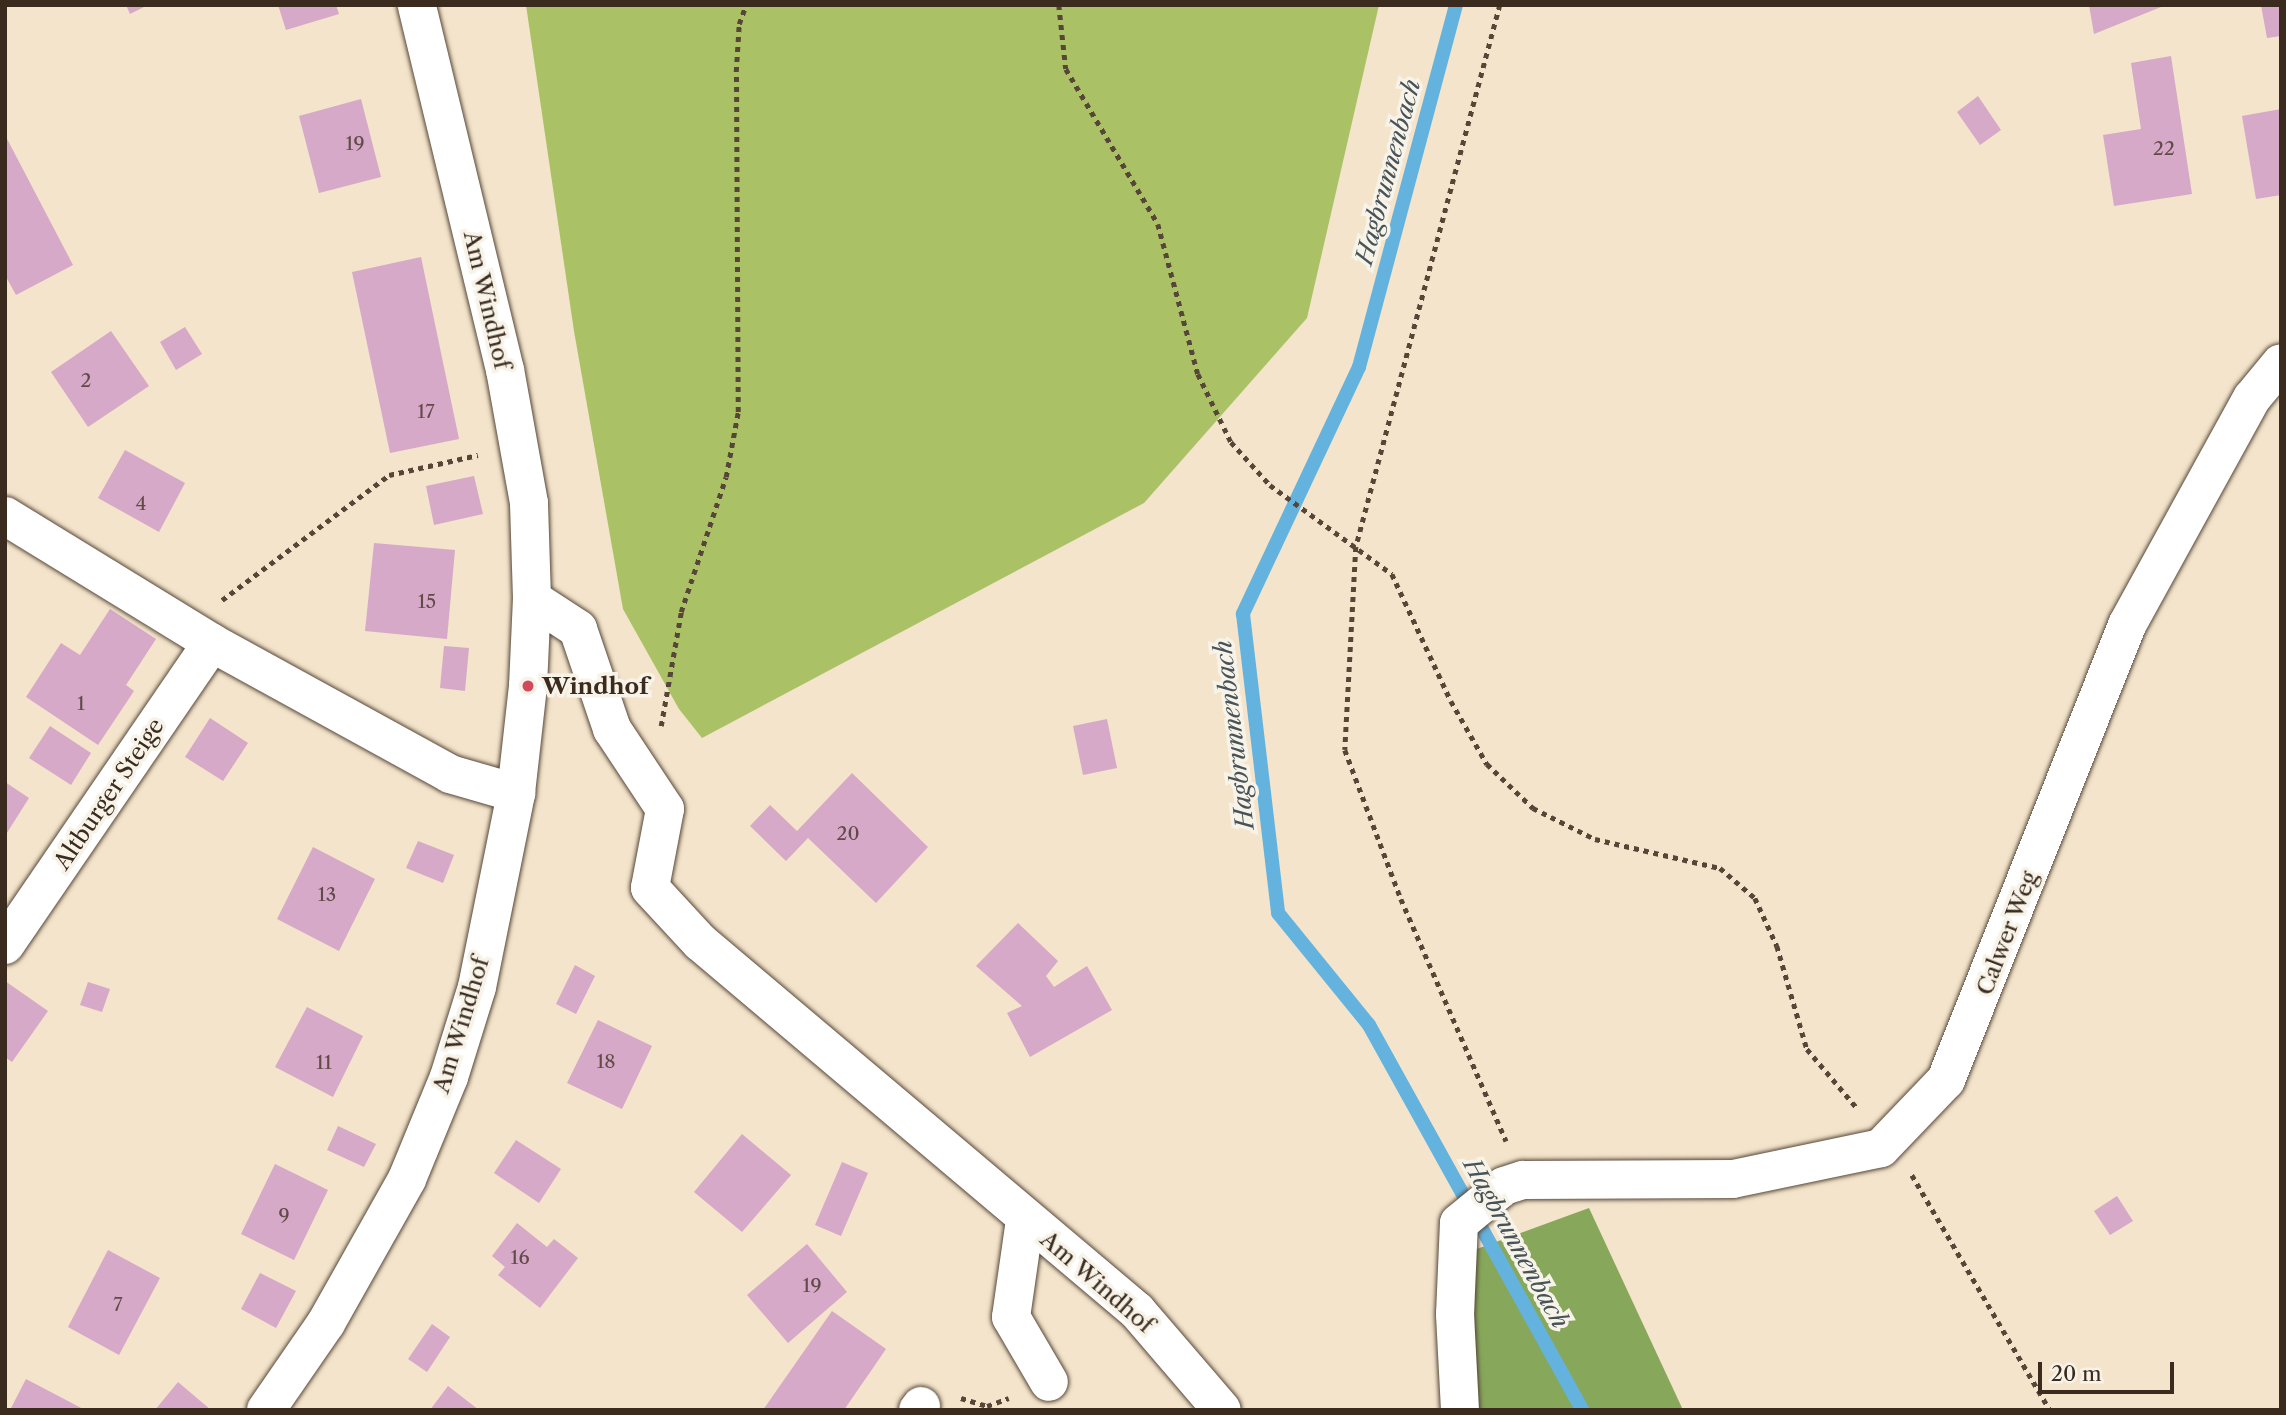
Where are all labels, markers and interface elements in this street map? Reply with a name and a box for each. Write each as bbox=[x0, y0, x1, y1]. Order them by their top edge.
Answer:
water label: Hagbrunnenbach bbox=[1349, 76, 1427, 268]
house number: 19 bbox=[345, 133, 365, 155]
house number: 22 bbox=[2153, 138, 2175, 160]
street label: Am Windhof bbox=[458, 228, 516, 372]
house number: 2 bbox=[81, 370, 91, 392]
house number: 17 bbox=[417, 401, 435, 423]
house number: 4 bbox=[136, 493, 146, 515]
house number: 15 bbox=[418, 591, 436, 613]
water label: Hagbrunnenbach bbox=[1208, 639, 1260, 831]
place label: Windhof bbox=[542, 672, 649, 700]
marker: Windhof bbox=[520, 678, 536, 694]
house number: 1 bbox=[77, 693, 85, 715]
street label: Altburger Steige bbox=[48, 713, 170, 875]
house number: 20 bbox=[837, 823, 859, 845]
street label: Calwer Weg bbox=[1970, 867, 2044, 999]
house number: 13 bbox=[318, 884, 336, 906]
street label: Am Windhof bbox=[427, 953, 495, 1097]
house number: 18 bbox=[596, 1051, 616, 1073]
house number: 11 bbox=[316, 1052, 332, 1074]
water label: Hagbrunnenbach bbox=[1457, 1153, 1575, 1333]
house number: 9 bbox=[278, 1205, 290, 1227]
street label: Am Windhof bbox=[1034, 1225, 1160, 1339]
house number: 16 bbox=[510, 1247, 530, 1269]
house number: 19 bbox=[802, 1275, 822, 1297]
house number: 7 bbox=[113, 1294, 123, 1316]
scale bar bbox=[2041, 1348, 2178, 1392]
text: 20 m bbox=[2051, 1361, 2102, 1386]

